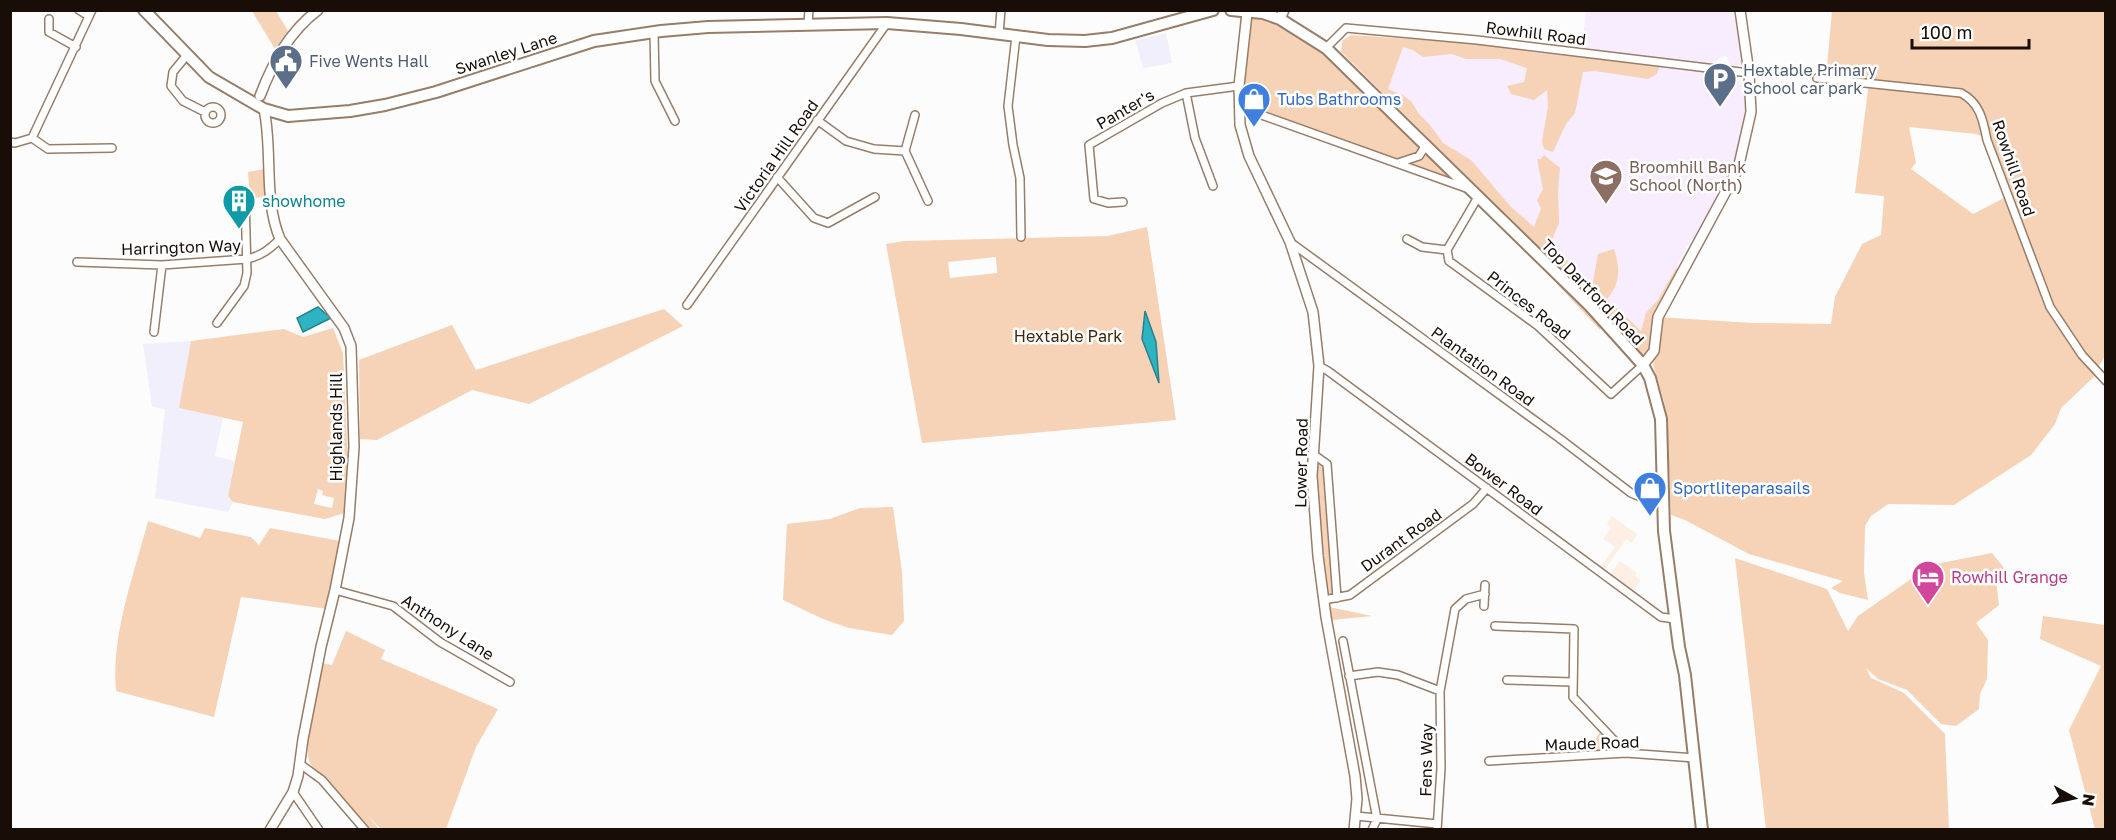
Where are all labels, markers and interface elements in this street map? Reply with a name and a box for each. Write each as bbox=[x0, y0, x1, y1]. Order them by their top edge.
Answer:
scale bar bbox=[1912, 12, 2029, 50]
street label: Rowhill Road bbox=[1485, 17, 1587, 49]
text: 100 m bbox=[1921, 21, 1972, 43]
street label: Swanley Lane bbox=[453, 27, 559, 79]
public building icon: Five Wents Hall bbox=[268, 43, 304, 90]
place label: Five Wents Hall bbox=[309, 51, 429, 71]
place label: Hextable Primary School car park bbox=[1743, 60, 1877, 98]
parking icon: Hextable Primary School car park bbox=[1702, 61, 1738, 108]
shop icon: Tubs Bathrooms bbox=[1236, 81, 1272, 128]
street label: Panter's bbox=[1092, 84, 1158, 134]
place label: Tubs Bathrooms bbox=[1277, 89, 1401, 109]
street label: Victoria Hill Road bbox=[730, 96, 822, 216]
street label: Rowhill Road bbox=[1988, 117, 2040, 219]
place label: Broomhill Bank School (North) bbox=[1629, 157, 1746, 195]
school or university icon: Broomhill Bank School (North) bbox=[1588, 158, 1624, 205]
building icon: showhome bbox=[221, 183, 257, 230]
place label: showhome bbox=[262, 191, 346, 211]
street label: Harrington Way bbox=[121, 235, 241, 259]
street label: Top Dartford Road bbox=[1537, 235, 1649, 349]
street label: Princes Road bbox=[1483, 266, 1575, 344]
street label: Plantation Road bbox=[1427, 322, 1539, 410]
park label: Hextable Park bbox=[1014, 326, 1122, 346]
street label: Highlands Hill bbox=[326, 372, 346, 482]
street label: Lower Road bbox=[1290, 418, 1312, 508]
street label: Bower Road bbox=[1461, 448, 1547, 520]
shop icon: Sportliteparasails bbox=[1632, 470, 1668, 517]
place label: Sportliteparasails bbox=[1673, 478, 1810, 498]
street label: Durant Road bbox=[1357, 504, 1445, 576]
hotel icon: Rowhill Grange bbox=[1910, 559, 1946, 606]
place label: Rowhill Grange bbox=[1951, 567, 2068, 587]
street label: Anthony Lane bbox=[398, 590, 498, 664]
street label: Fens Way bbox=[1415, 723, 1437, 797]
street label: Maude Road bbox=[1544, 731, 1640, 755]
north arrow bbox=[2044, 768, 2104, 828]
text: N bbox=[2078, 793, 2100, 808]

